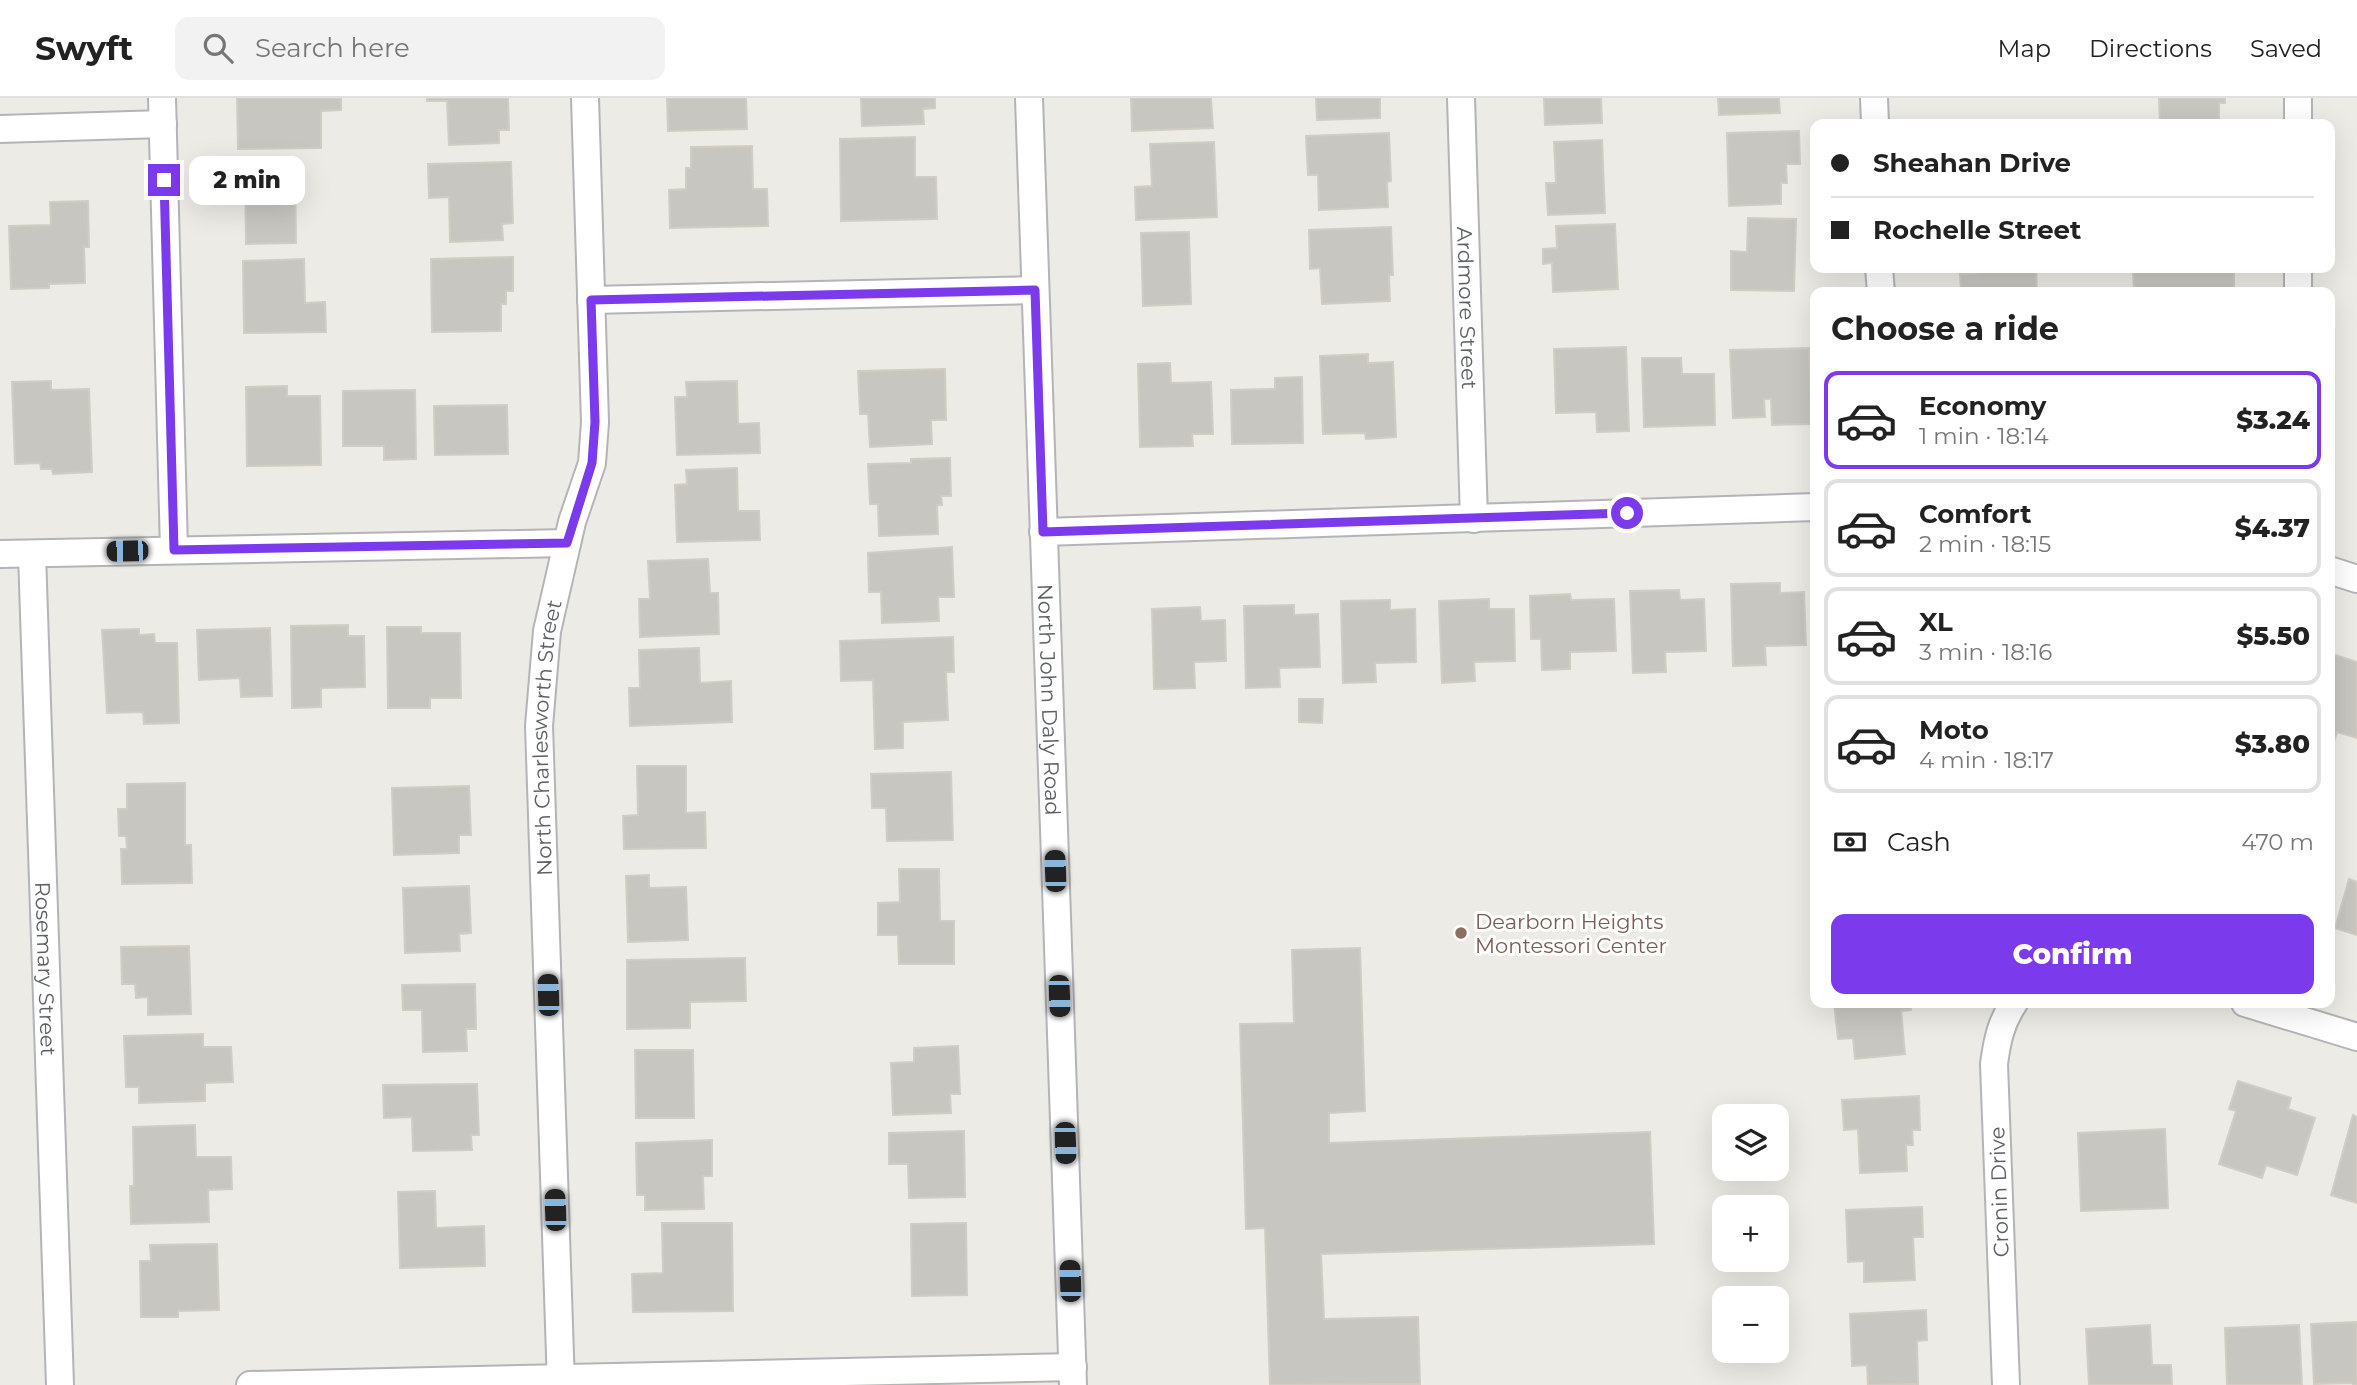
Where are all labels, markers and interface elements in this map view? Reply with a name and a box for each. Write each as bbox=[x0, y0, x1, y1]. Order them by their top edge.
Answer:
search box bbox=[175, 17, 665, 80]
text: Swyft bbox=[35, 28, 133, 68]
icon: search bbox=[199, 29, 237, 67]
text: Search here bbox=[255, 32, 410, 64]
text: Map bbox=[1998, 34, 2051, 63]
text: Directions bbox=[2089, 34, 2212, 63]
text: Saved bbox=[2250, 34, 2322, 63]
text: Sheahan Drive bbox=[1873, 147, 2071, 179]
callout: 2 min bbox=[188, 155, 304, 204]
route end bbox=[148, 164, 180, 196]
text: 2 min bbox=[213, 166, 281, 194]
text: Rochelle Street bbox=[1873, 214, 2081, 246]
street label: Ardmore Street bbox=[1452, 226, 1482, 390]
text: Choose a ride bbox=[1831, 309, 2059, 348]
icon: car bbox=[1835, 389, 1898, 452]
text: Economy bbox=[1919, 390, 2046, 422]
text: $3.24 bbox=[2236, 404, 2310, 436]
text: 1 min · 18:14 bbox=[1919, 422, 2049, 450]
route start bbox=[1611, 497, 1643, 529]
icon: car bbox=[1835, 497, 1898, 560]
text: Comfort bbox=[1919, 498, 2031, 530]
text: $4.37 bbox=[2235, 512, 2310, 544]
text: 2 min · 18:15 bbox=[1919, 530, 2051, 558]
car bbox=[106, 540, 149, 562]
street label: North John Daly Road bbox=[1033, 583, 1066, 816]
street label: North Charlesworth Street bbox=[526, 597, 566, 876]
icon: car bbox=[1835, 605, 1898, 668]
text: XL bbox=[1919, 606, 1953, 638]
text: $5.50 bbox=[2236, 620, 2310, 652]
text: 3 min · 18:16 bbox=[1919, 638, 2052, 666]
icon: car bbox=[1835, 713, 1898, 776]
text: Moto bbox=[1919, 714, 1989, 746]
text: $3.80 bbox=[2235, 728, 2310, 760]
text: 4 min · 18:17 bbox=[1919, 746, 2054, 774]
icon: cash bbox=[1831, 823, 1869, 861]
text: Cash bbox=[1887, 826, 1951, 858]
text: 470 m bbox=[2241, 828, 2314, 856]
car bbox=[1044, 850, 1067, 892]
street label: Rosemary Street bbox=[31, 881, 61, 1056]
place label: Dearborn Heights Montessori Center bbox=[1475, 909, 1667, 958]
button: Confirm bbox=[1831, 914, 2314, 994]
marker: Dearborn Heights Montessori Center bbox=[1453, 925, 1469, 941]
car bbox=[537, 974, 560, 1016]
car bbox=[1048, 975, 1071, 1017]
map controls bbox=[1712, 1104, 1789, 1363]
button: layers bbox=[1712, 1104, 1789, 1181]
car bbox=[1054, 1122, 1077, 1164]
street label: Cronin Drive bbox=[1984, 1126, 2014, 1258]
car bbox=[544, 1189, 567, 1231]
button: + bbox=[1712, 1195, 1789, 1272]
car bbox=[1059, 1260, 1082, 1302]
button: − bbox=[1712, 1286, 1789, 1363]

